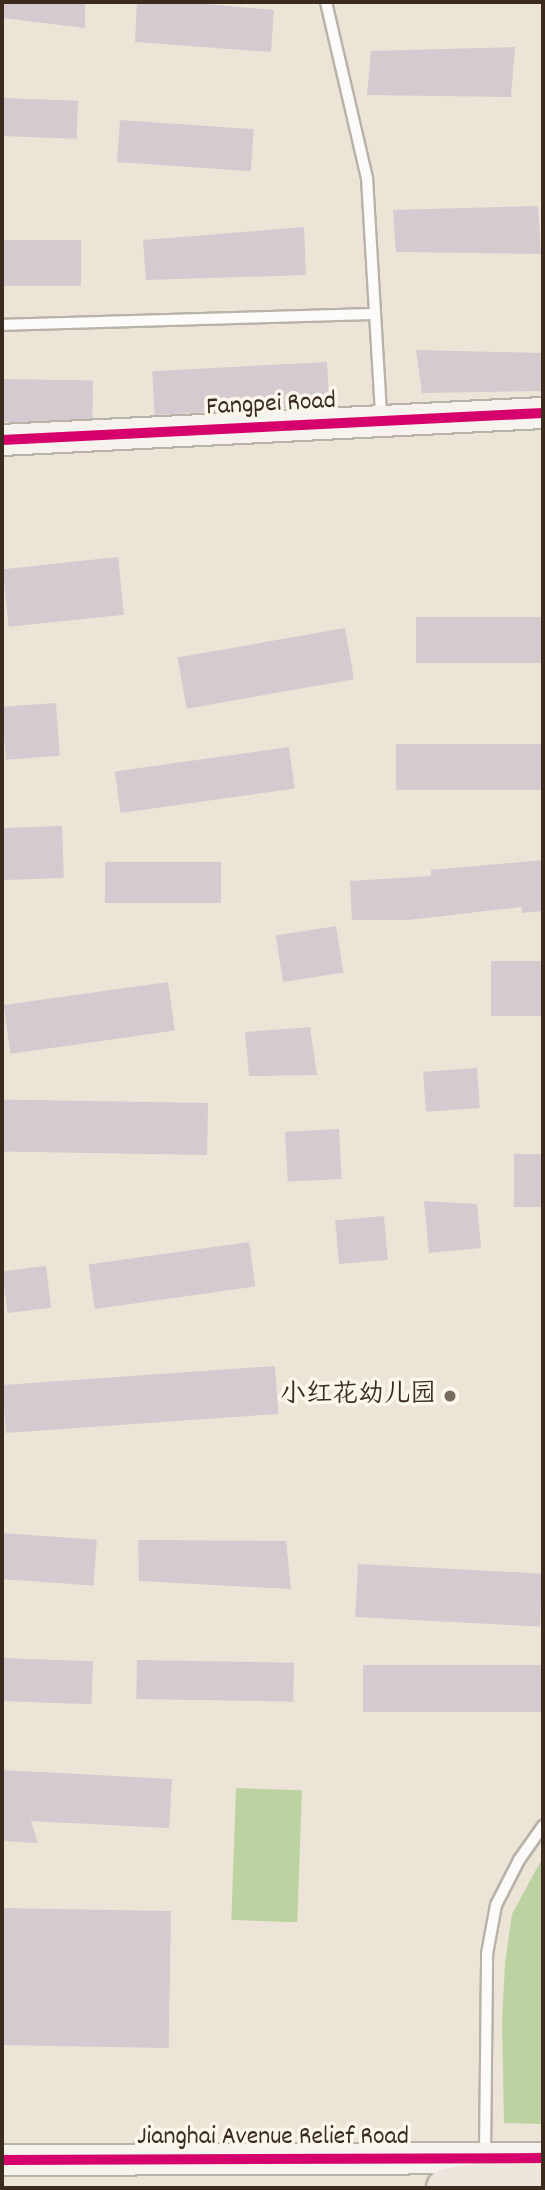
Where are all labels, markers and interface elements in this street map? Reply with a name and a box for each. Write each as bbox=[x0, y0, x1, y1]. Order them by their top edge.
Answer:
street label: Fangpei Road bbox=[205, 386, 337, 424]
place label: 小红花幼儿园 bbox=[280, 1380, 436, 1412]
marker: 小红花幼儿园 bbox=[442, 1388, 458, 1404]
street label: Jianghai Avenue Relief Road bbox=[137, 2122, 409, 2154]

